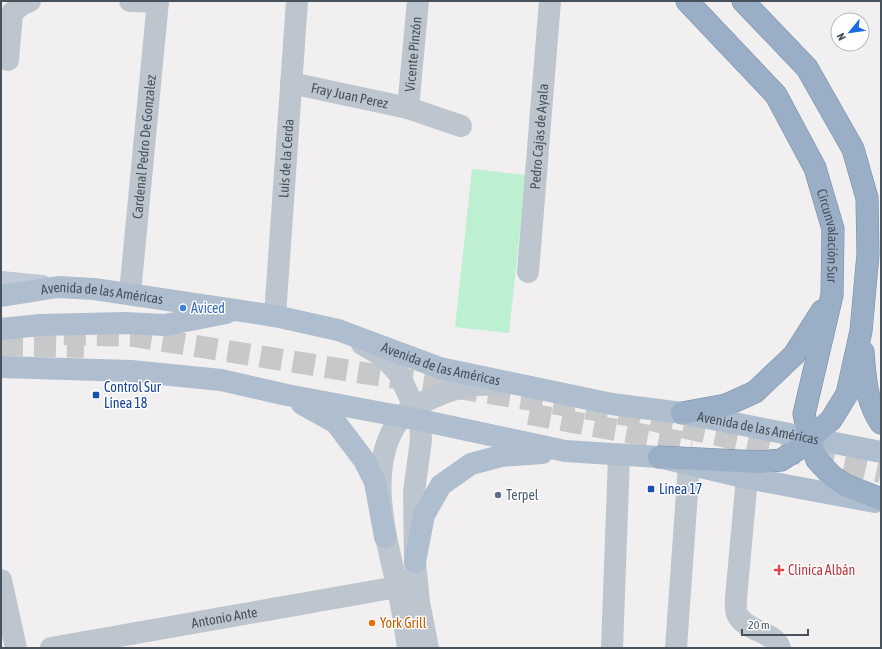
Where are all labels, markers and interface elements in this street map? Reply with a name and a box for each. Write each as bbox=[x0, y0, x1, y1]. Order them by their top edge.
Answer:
north arrow bbox=[830, 12, 870, 52]
street label: Vicente Pinzón bbox=[402, 16, 425, 93]
text: N bbox=[834, 31, 848, 43]
street label: Cardenal Pedro De Gonzalez bbox=[129, 74, 159, 219]
street label: Fray Juan Perez bbox=[310, 80, 390, 112]
street label: Pedro Cajas de Ayala bbox=[527, 83, 551, 190]
street label: Luis de la Cerda bbox=[275, 118, 297, 199]
street label: Circunvalación Sur bbox=[814, 187, 842, 284]
street label: Avenida de las Américas bbox=[40, 279, 164, 307]
place label: Aviced bbox=[191, 300, 225, 316]
marker: Aviced bbox=[178, 303, 188, 313]
street label: Avenida de las Américas bbox=[379, 339, 502, 388]
place label: Control Sur Línea 18 bbox=[104, 379, 162, 411]
marker: Control Sur Línea 18 bbox=[91, 390, 101, 400]
street label: Avenida de las Américas bbox=[696, 408, 820, 448]
place label: Linea 17 bbox=[659, 481, 702, 497]
marker: Linea 17 bbox=[646, 484, 656, 494]
place label: Terpel bbox=[506, 487, 539, 503]
marker: Terpel bbox=[493, 490, 503, 500]
place label: Clinica Albán bbox=[788, 562, 855, 578]
marker: Clinica Albán bbox=[773, 564, 785, 576]
street label: Antonio Ante bbox=[190, 604, 259, 631]
scale bar bbox=[742, 611, 808, 637]
place label: York Grill bbox=[380, 615, 427, 631]
marker: York Grill bbox=[367, 618, 377, 628]
text: 20 m bbox=[748, 618, 770, 632]

